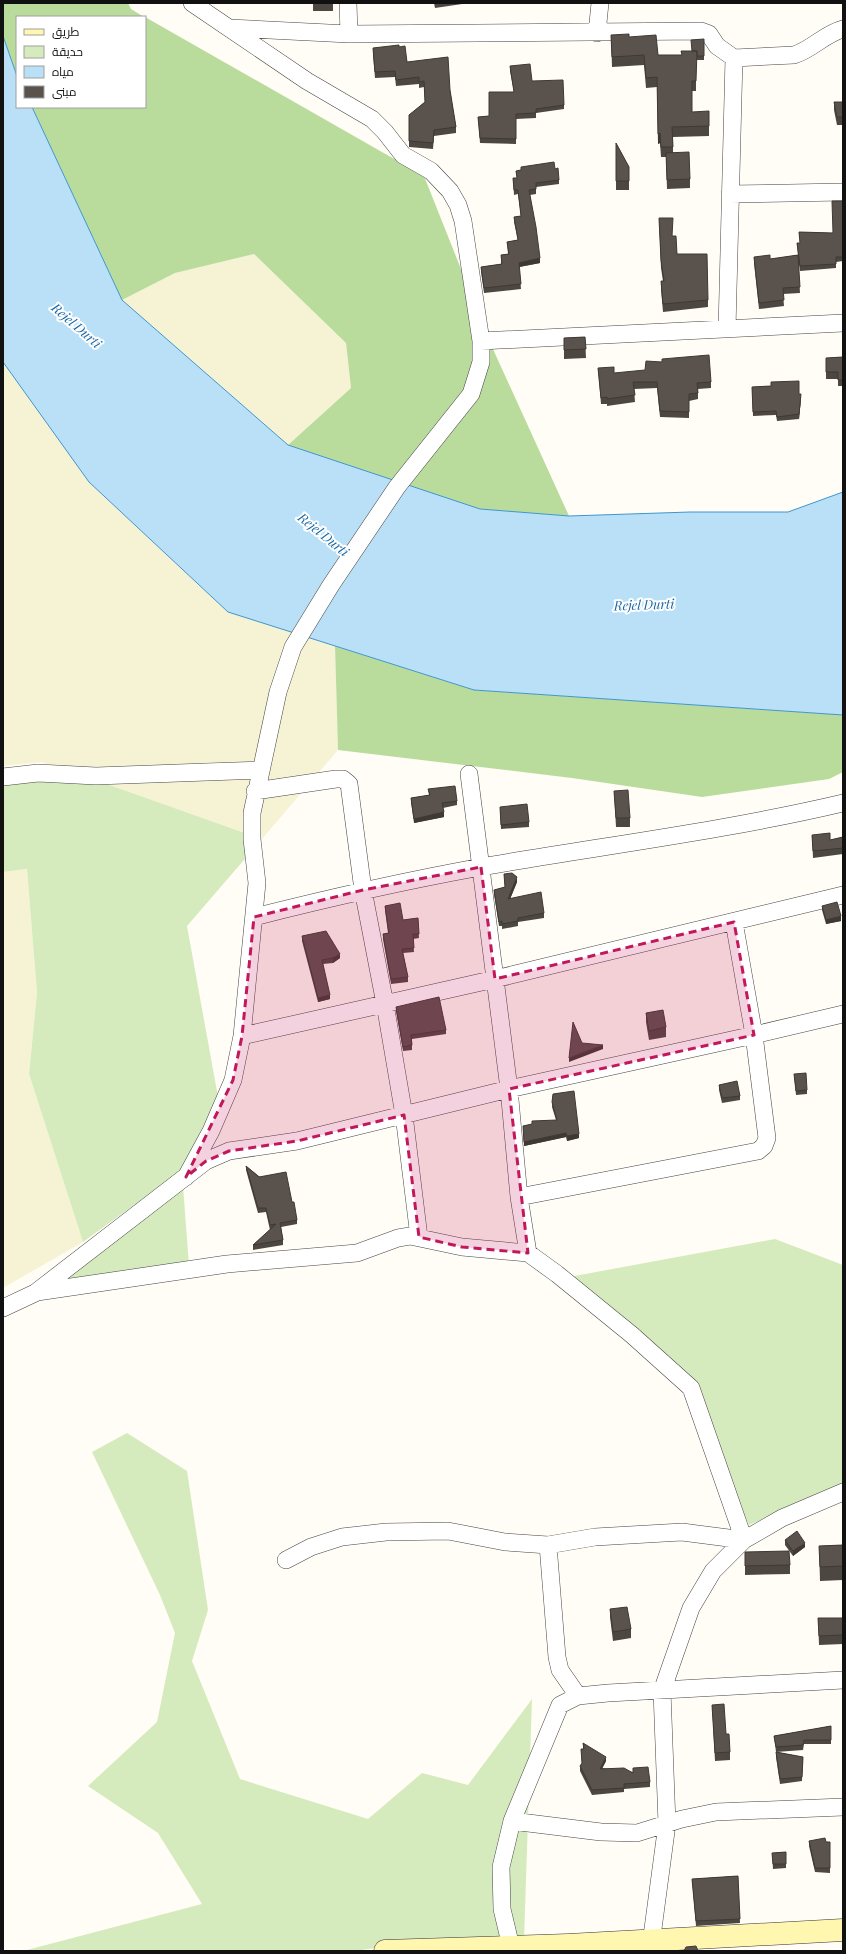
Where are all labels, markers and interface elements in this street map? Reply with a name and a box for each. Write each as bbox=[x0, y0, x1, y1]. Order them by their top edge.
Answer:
legend bbox=[16, 16, 146, 108]
text: طريق bbox=[52, 23, 80, 39]
text: حديقة bbox=[52, 43, 83, 59]
text: مياه bbox=[52, 63, 74, 79]
text: مبنى bbox=[52, 83, 77, 99]
water label: Rejel Durti bbox=[48, 298, 106, 352]
water label: Rejel Durti bbox=[294, 508, 354, 560]
water label: Rejel Durti bbox=[613, 594, 676, 614]

